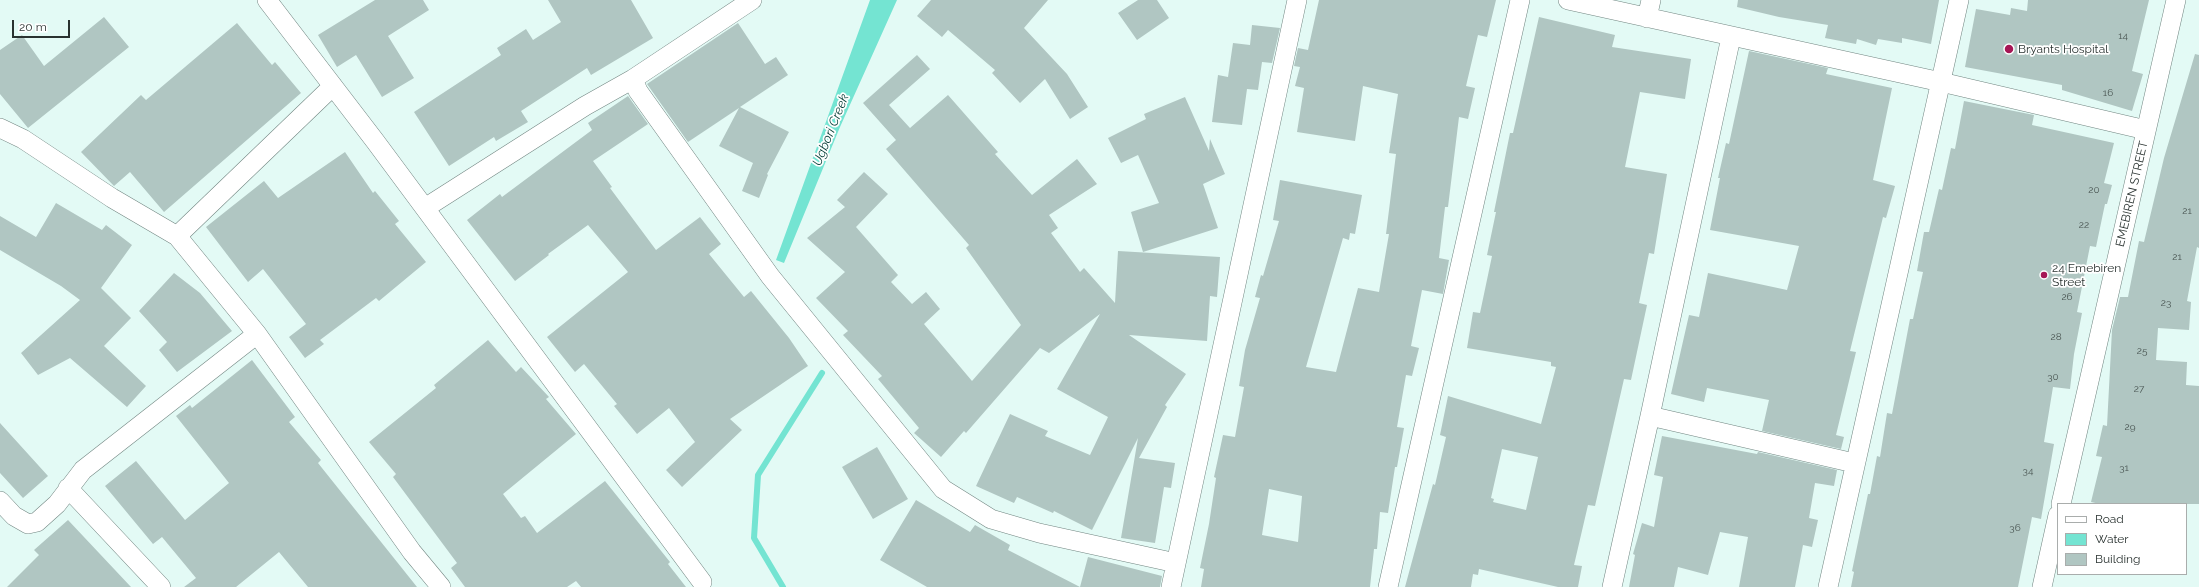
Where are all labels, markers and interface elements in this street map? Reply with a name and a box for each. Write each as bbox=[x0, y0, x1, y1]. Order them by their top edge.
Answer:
scale bar bbox=[14, 12, 72, 38]
text: 20 m bbox=[19, 20, 47, 34]
house number: 14 bbox=[2118, 30, 2128, 42]
place label: Bryants Hospital bbox=[2018, 42, 2108, 56]
marker: Bryants Hospital bbox=[2003, 43, 2015, 55]
house number: 16 bbox=[2103, 87, 2113, 99]
water label: Ugbori Creek bbox=[809, 92, 853, 168]
street label: EMEBIREN STREET bbox=[2113, 140, 2151, 248]
house number: 20 bbox=[2088, 184, 2100, 196]
house number: 21 bbox=[2182, 205, 2192, 217]
house number: 22 bbox=[2079, 219, 2089, 231]
house number: 21 bbox=[2172, 251, 2182, 263]
place label: 24 Emebiren Street bbox=[2052, 261, 2121, 289]
marker: 24 Emebiren Street bbox=[2039, 270, 2049, 280]
house number: 26 bbox=[2061, 291, 2073, 303]
house number: 23 bbox=[2161, 297, 2171, 309]
house number: 28 bbox=[2050, 331, 2062, 343]
house number: 25 bbox=[2137, 345, 2147, 357]
house number: 30 bbox=[2047, 371, 2059, 383]
house number: 27 bbox=[2134, 383, 2144, 395]
house number: 29 bbox=[2124, 421, 2136, 433]
house number: 31 bbox=[2119, 462, 2129, 474]
house number: 34 bbox=[2023, 465, 2033, 477]
legend bbox=[2057, 503, 2187, 575]
text: Road bbox=[2095, 512, 2124, 526]
house number: 36 bbox=[2009, 522, 2021, 534]
text: Water bbox=[2095, 532, 2129, 546]
text: Building bbox=[2095, 552, 2141, 566]

